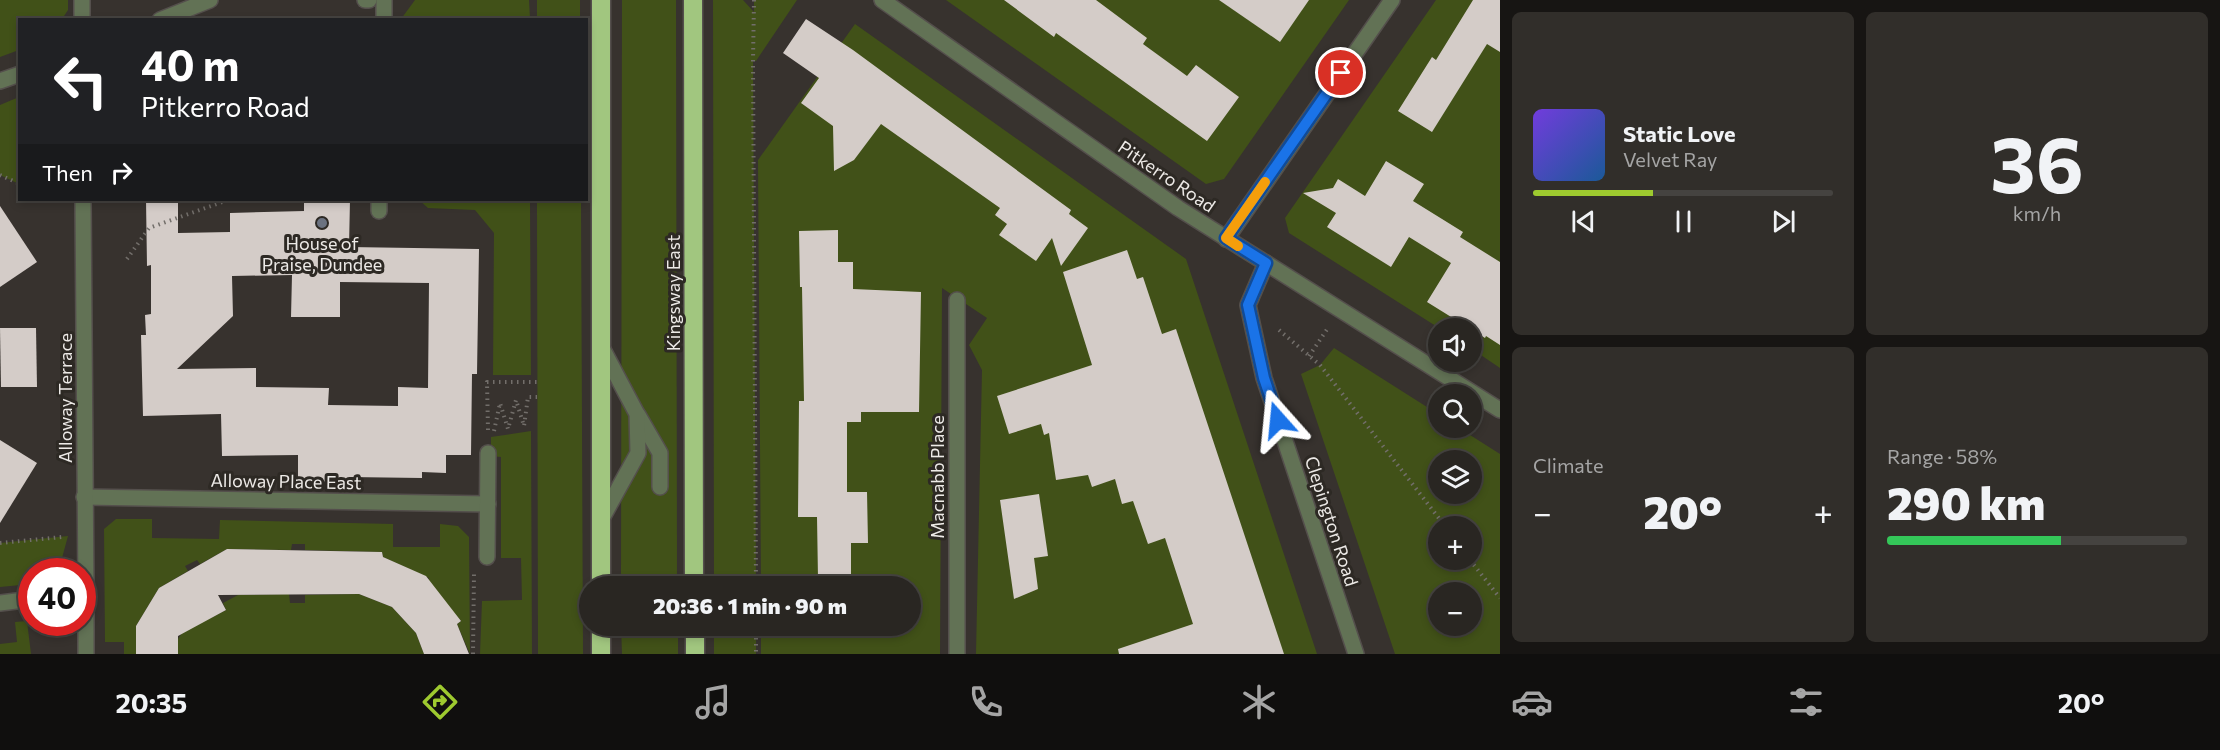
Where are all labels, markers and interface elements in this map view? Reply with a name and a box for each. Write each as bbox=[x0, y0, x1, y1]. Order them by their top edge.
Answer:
text: 40 m bbox=[141, 38, 239, 90]
icon: left bbox=[42, 42, 120, 120]
pin bbox=[1315, 47, 1366, 98]
icon: arrive bbox=[1324, 56, 1357, 89]
text: Pitkerro Road bbox=[141, 90, 310, 123]
text: 36 bbox=[1990, 114, 2084, 209]
text: Static Love bbox=[1623, 120, 1736, 147]
street label: Pitkerro Road bbox=[1114, 135, 1220, 217]
text: Velvet Ray bbox=[1623, 147, 1717, 171]
icon: right bbox=[105, 156, 138, 189]
text: Then bbox=[42, 159, 93, 186]
text: km/h bbox=[2013, 201, 2061, 225]
icon: previous bbox=[1567, 205, 1600, 238]
icon: pause bbox=[1667, 205, 1700, 238]
icon: next bbox=[1767, 205, 1800, 238]
marker: House of Praise, Dundee bbox=[315, 216, 329, 230]
place label: House of Praise, Dundee bbox=[262, 232, 382, 275]
street label: Kingsway East bbox=[662, 235, 684, 351]
map controls bbox=[1428, 318, 1482, 636]
button: sound bbox=[1428, 318, 1482, 372]
street label: Alloway Terrace bbox=[54, 333, 76, 463]
button: search bbox=[1428, 384, 1482, 438]
position arrow bbox=[1246, 388, 1310, 452]
street label: Macnabb Place bbox=[926, 415, 948, 539]
text: Range · 58% bbox=[1887, 444, 1997, 468]
button: layers bbox=[1428, 450, 1482, 504]
street label: Clepington Road bbox=[1301, 453, 1363, 589]
text: Climate bbox=[1533, 453, 1603, 477]
street label: Alloway Place East bbox=[210, 469, 362, 493]
text: 290 km bbox=[1887, 474, 2045, 529]
text: 20° bbox=[1643, 483, 1722, 538]
text: − bbox=[1533, 491, 1552, 532]
text: + bbox=[1814, 491, 1833, 532]
button: + bbox=[1428, 516, 1482, 570]
speed limit sign: 40 bbox=[18, 558, 96, 636]
button: − bbox=[1428, 582, 1482, 636]
text: 20:36 · 1 min · 90 m bbox=[653, 592, 847, 619]
icon: directions bbox=[419, 681, 461, 723]
icon: music bbox=[692, 681, 734, 723]
icon: phone bbox=[965, 681, 1007, 723]
icon: climate bbox=[1238, 681, 1280, 723]
icon: car bbox=[1511, 681, 1553, 723]
icon: filters bbox=[1785, 681, 1827, 723]
text: 20:35 bbox=[116, 686, 187, 719]
text: 20° bbox=[2058, 686, 2104, 719]

